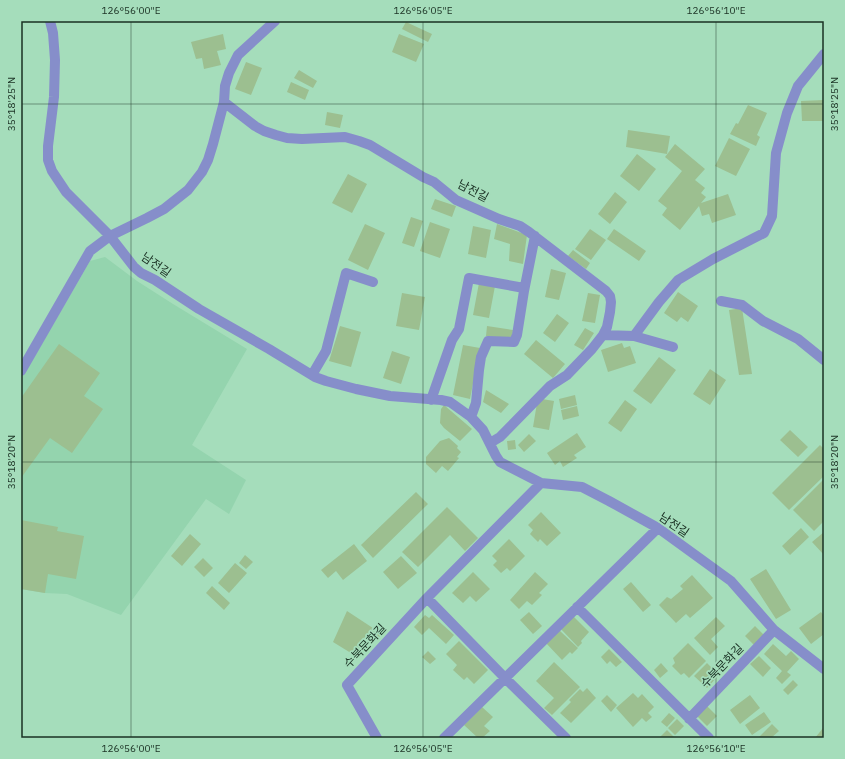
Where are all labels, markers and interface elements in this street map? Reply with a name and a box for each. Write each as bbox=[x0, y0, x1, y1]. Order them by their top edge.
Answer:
text: 126°56'00"E bbox=[101, 4, 161, 17]
text: 126°56'05"E bbox=[393, 4, 453, 17]
text: 126°56'10"E bbox=[686, 4, 746, 17]
text: 35°18'25"N bbox=[5, 77, 18, 131]
text: 35°18'25"N bbox=[828, 77, 841, 131]
street label: 남전길 bbox=[455, 176, 491, 205]
street label: 남전길 bbox=[138, 249, 174, 280]
text: 35°18'20"N bbox=[5, 435, 18, 489]
text: 35°18'20"N bbox=[828, 435, 841, 489]
street label: 남전길 bbox=[656, 509, 692, 540]
street label: 수북문화길 bbox=[340, 620, 389, 671]
street label: 수북문화길 bbox=[697, 641, 746, 691]
text: 126°56'00"E bbox=[101, 742, 161, 755]
text: 126°56'05"E bbox=[393, 742, 453, 755]
text: 126°56'10"E bbox=[686, 742, 746, 755]

